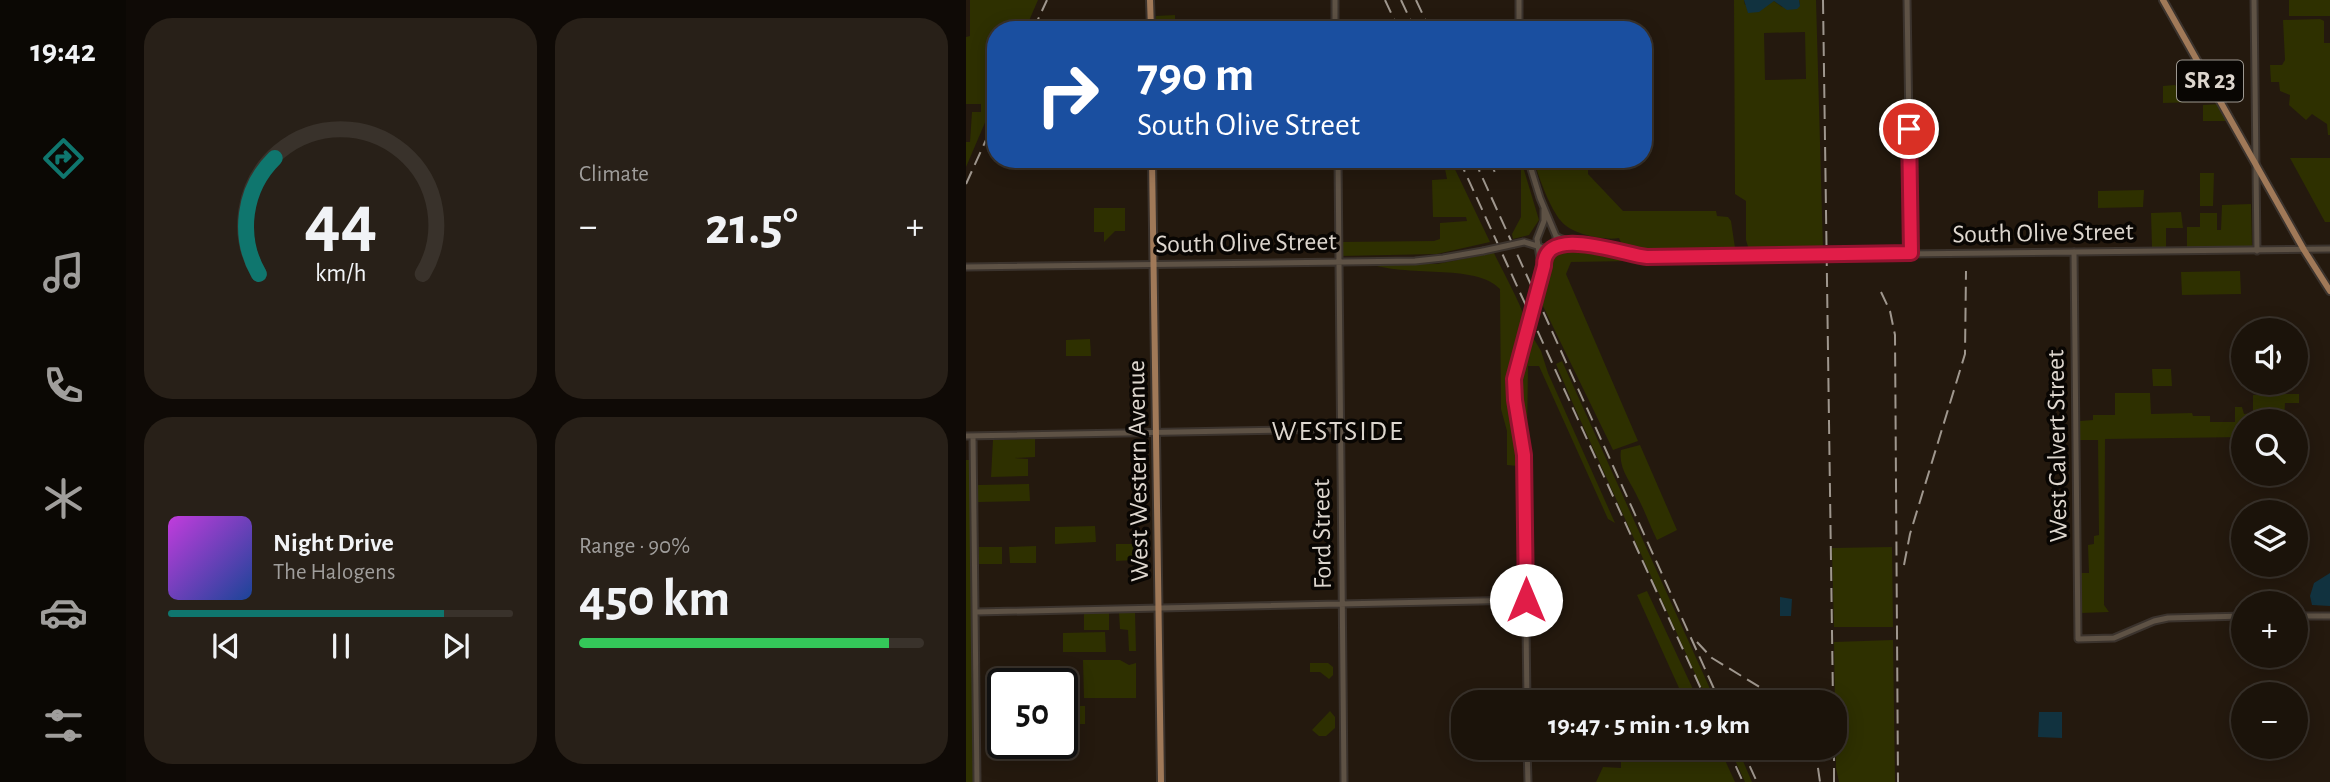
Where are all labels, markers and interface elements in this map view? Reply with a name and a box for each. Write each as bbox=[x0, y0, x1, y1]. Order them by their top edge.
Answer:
text: 19:42 bbox=[30, 35, 96, 67]
icon: right bbox=[1022, 49, 1113, 140]
text: 790 m bbox=[1137, 51, 1254, 100]
road number: SR 23 bbox=[2177, 60, 2243, 102]
pin bbox=[1879, 99, 1939, 159]
text: South Olive Street bbox=[1137, 109, 1360, 141]
icon: arrive bbox=[1890, 110, 1928, 148]
icon: directions bbox=[39, 134, 88, 183]
text: Climate bbox=[579, 163, 649, 186]
text: 44 bbox=[304, 187, 377, 260]
text: 21.5° bbox=[705, 201, 798, 253]
text: − bbox=[579, 208, 597, 246]
text: + bbox=[906, 208, 924, 246]
street label: South Olive Street bbox=[1952, 218, 2134, 248]
street label: South Olive Street bbox=[1155, 228, 1337, 258]
icon: music bbox=[39, 248, 88, 297]
text: km/h bbox=[315, 261, 366, 286]
map controls bbox=[2231, 318, 2308, 759]
button: sound bbox=[2231, 318, 2308, 395]
street label: West Calvert Street bbox=[2042, 349, 2072, 543]
street label: West Western Avenue bbox=[1123, 360, 1153, 582]
icon: phone bbox=[39, 361, 88, 410]
button: search bbox=[2231, 409, 2308, 486]
district label: WESTSIDE bbox=[1272, 418, 1404, 446]
icon: climate bbox=[39, 474, 88, 523]
street label: Ford Street bbox=[1308, 479, 1336, 589]
button: layers bbox=[2231, 500, 2308, 577]
text: Night Drive bbox=[273, 530, 394, 556]
text: Range · 90% bbox=[579, 535, 690, 558]
text: The Halogens bbox=[273, 561, 395, 584]
position arrow bbox=[1489, 563, 1563, 637]
text: 450 km bbox=[579, 573, 730, 625]
icon: car bbox=[39, 588, 88, 637]
button: + bbox=[2231, 591, 2308, 668]
icon: previous bbox=[207, 627, 245, 665]
icon: pause bbox=[322, 627, 360, 665]
icon: next bbox=[437, 627, 475, 665]
speed limit sign: 50 bbox=[987, 668, 1078, 759]
button: − bbox=[2231, 682, 2308, 759]
icon: filters bbox=[39, 701, 88, 750]
text: 19:47 · 5 min · 1.9 km bbox=[1548, 712, 1750, 738]

